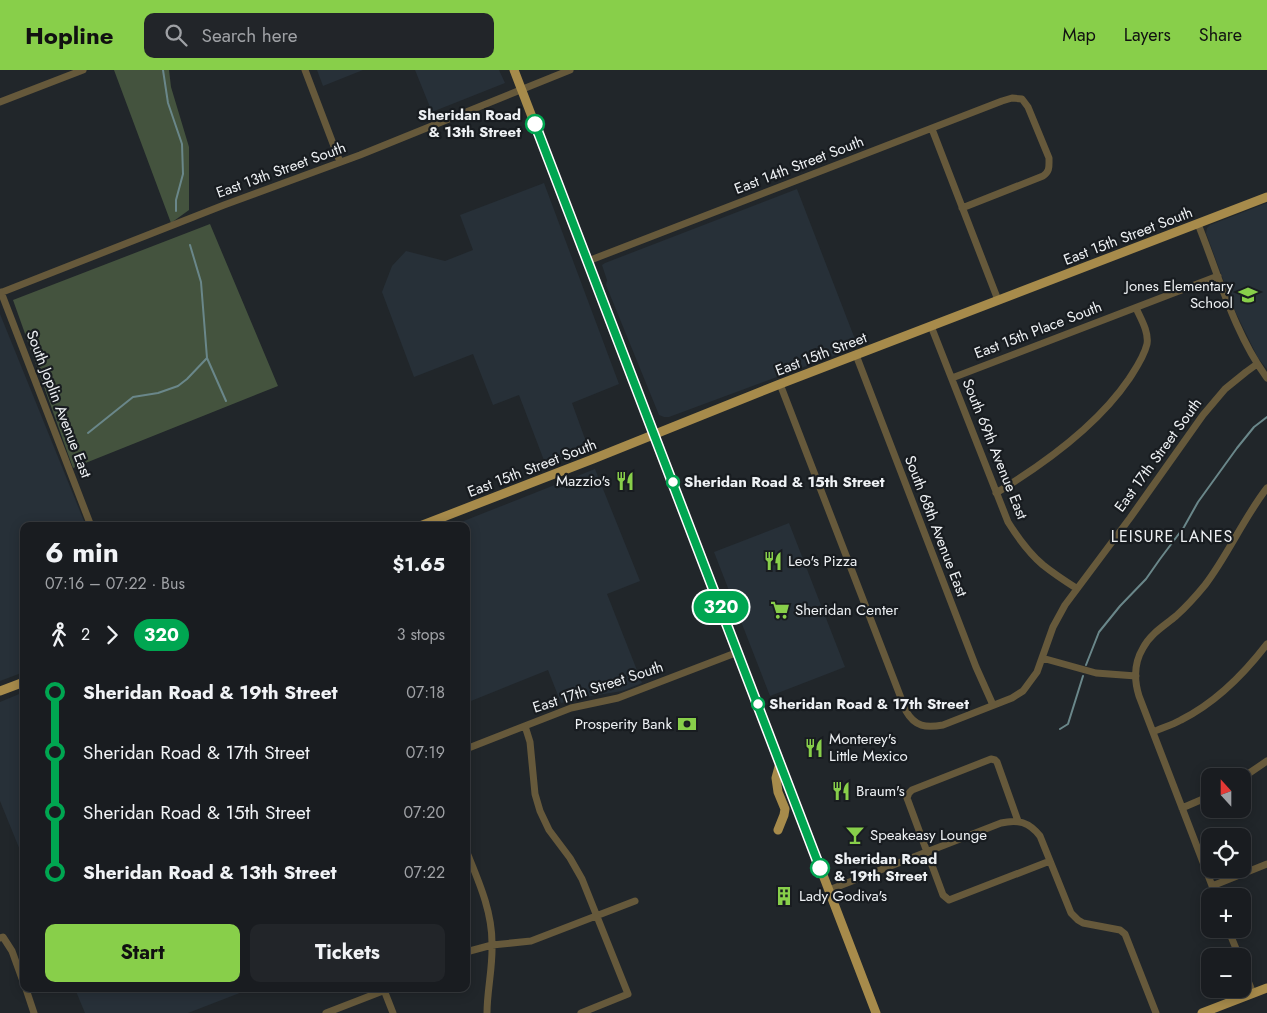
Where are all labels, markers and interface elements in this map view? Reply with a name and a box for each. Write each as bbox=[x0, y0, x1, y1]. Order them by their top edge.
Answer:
search box bbox=[144, 13, 494, 58]
text: Hopline bbox=[25, 18, 114, 53]
icon: search bbox=[162, 21, 190, 49]
text: Search here bbox=[202, 22, 298, 49]
text: Map bbox=[1062, 22, 1096, 48]
text: Layers bbox=[1124, 22, 1171, 48]
text: Share bbox=[1199, 22, 1242, 48]
place label: Sheridan Road & 13th Street bbox=[418, 104, 521, 143]
marker: Sheridan Road & 13th Street bbox=[525, 114, 545, 134]
street label: East 14th Street South bbox=[731, 130, 867, 200]
street label: East 13th Street South bbox=[213, 136, 349, 204]
street label: East 15th Street South bbox=[1060, 201, 1196, 271]
place label: Jones Elementary School bbox=[1123, 275, 1233, 314]
school or university icon: Jones Elementary School bbox=[1237, 284, 1259, 306]
street label: East 15th Place South bbox=[971, 296, 1105, 364]
street label: East 15th Street bbox=[772, 326, 870, 382]
street label: South Joplin Avenue East bbox=[21, 327, 97, 481]
street label: South 69th Avenue East bbox=[957, 375, 1033, 523]
street label: East 17th Street South bbox=[1109, 393, 1207, 517]
street label: East 15th Street South bbox=[464, 433, 600, 503]
street label: South 68th Avenue East bbox=[899, 452, 973, 600]
place label: Mazzio's bbox=[556, 470, 610, 492]
restaurant icon: Mazzio's bbox=[614, 470, 636, 492]
place label: Sheridan Road & 15th Street bbox=[684, 471, 885, 493]
marker: Sheridan Road & 15th Street bbox=[666, 475, 680, 489]
district label: LEISURE LANES bbox=[1111, 525, 1233, 548]
text: 6 min bbox=[45, 532, 119, 573]
restaurant icon: Leo's Pizza bbox=[762, 550, 784, 572]
place label: Leo's Pizza bbox=[788, 550, 857, 572]
text: $1.65 bbox=[392, 551, 445, 578]
text: 07:16 – 07:22 · Bus bbox=[45, 572, 185, 595]
line badge: 320 bbox=[692, 591, 750, 623]
text: 320 bbox=[704, 594, 738, 620]
supermarket icon: Sheridan Center bbox=[769, 599, 791, 621]
place label: Sheridan Center bbox=[795, 599, 899, 621]
icon: walk bbox=[45, 621, 73, 649]
icon: forward bbox=[98, 621, 126, 649]
text: 320 bbox=[144, 622, 179, 648]
text: 2 bbox=[81, 623, 90, 646]
text: 3 stops bbox=[397, 623, 445, 646]
street label: East 17th Street South bbox=[530, 655, 666, 719]
text: Sheridan Road & 19th Street bbox=[83, 679, 338, 706]
text: 07:18 bbox=[406, 681, 445, 704]
place label: Sheridan Road & 17th Street bbox=[769, 693, 969, 715]
marker: Sheridan Road & 17th Street bbox=[751, 697, 765, 711]
place label: Prosperity Bank bbox=[575, 713, 672, 735]
bank icon: Prosperity Bank bbox=[676, 713, 698, 735]
place label: Monterey's Little Mexico bbox=[829, 728, 908, 767]
restaurant icon: Monterey's Little Mexico bbox=[803, 737, 825, 759]
text: Sheridan Road & 17th Street bbox=[83, 739, 310, 766]
text: 07:19 bbox=[406, 741, 445, 764]
north arrow bbox=[1201, 768, 1251, 818]
map controls bbox=[1201, 768, 1251, 998]
restaurant icon: Braum's bbox=[830, 780, 852, 802]
place label: Braum's bbox=[856, 780, 905, 802]
text: Sheridan Road & 15th Street bbox=[83, 799, 310, 826]
text: 07:20 bbox=[403, 801, 445, 824]
bar icon: Speakeasy Lounge bbox=[844, 824, 866, 846]
place label: Speakeasy Lounge bbox=[870, 824, 987, 846]
button: locate bbox=[1201, 828, 1251, 878]
place label: Sheridan Road & 19th Street bbox=[834, 848, 937, 887]
marker: Sheridan Road & 19th Street bbox=[810, 858, 830, 878]
text: Sheridan Road & 13th Street bbox=[83, 859, 337, 886]
text: 07:22 bbox=[404, 861, 445, 884]
building icon: Lady Godiva's bbox=[773, 885, 795, 907]
place label: Lady Godiva's bbox=[799, 885, 887, 907]
button: + bbox=[1201, 888, 1251, 938]
button: Start bbox=[45, 924, 240, 982]
button: Tickets bbox=[250, 924, 445, 982]
button: − bbox=[1201, 948, 1251, 998]

